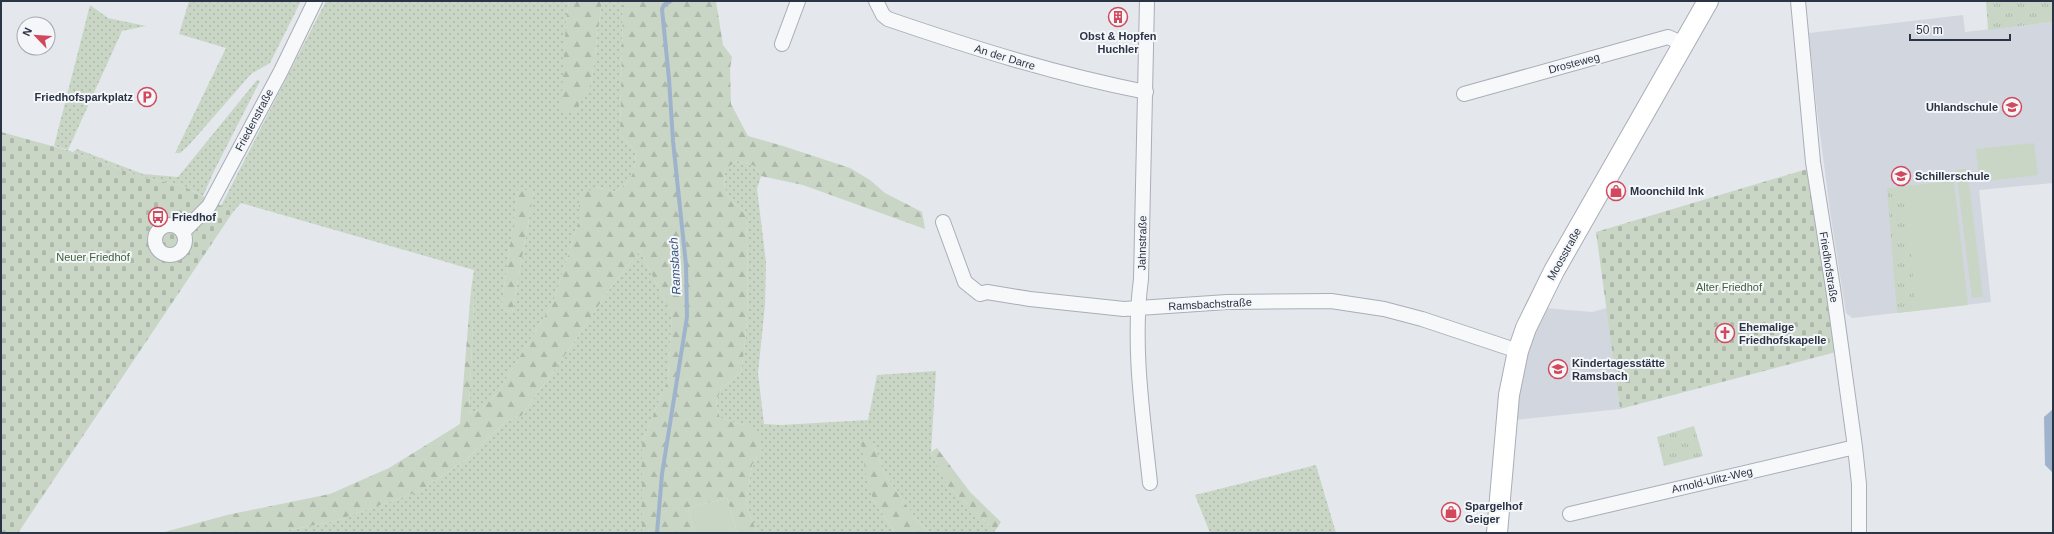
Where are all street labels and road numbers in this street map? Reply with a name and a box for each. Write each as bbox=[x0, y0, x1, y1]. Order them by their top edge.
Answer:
street label: An der Darre bbox=[973, 42, 1037, 72]
street label: Drosteweg bbox=[1547, 50, 1601, 76]
street label: Friedenstraße bbox=[233, 87, 275, 153]
street label: Jahnstraße bbox=[1136, 215, 1148, 271]
street label: Moosstraße bbox=[1545, 226, 1583, 282]
street label: Friedhofstraße bbox=[1817, 231, 1841, 303]
street label: Ramsbachstraße bbox=[1168, 296, 1252, 312]
street label: Arnold-Ulitz-Weg bbox=[1670, 465, 1754, 495]

